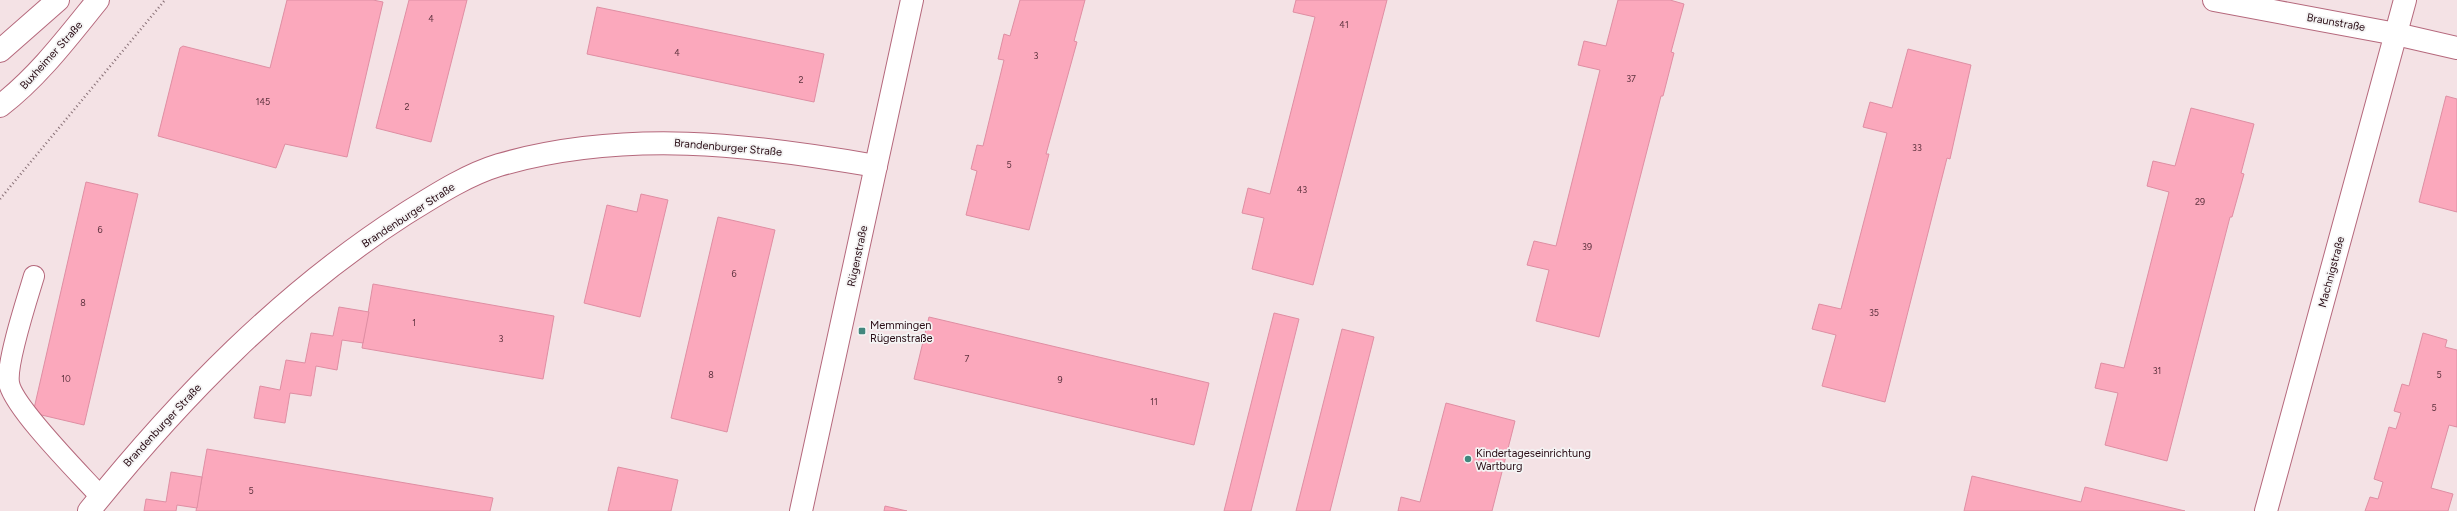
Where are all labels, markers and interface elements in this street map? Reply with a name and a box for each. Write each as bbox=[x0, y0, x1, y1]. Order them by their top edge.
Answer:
street label: Braunstraße bbox=[2306, 11, 2366, 34]
house number: 4 bbox=[428, 13, 434, 24]
street label: Buxheimer Straße bbox=[17, 19, 85, 92]
house number: 41 bbox=[1339, 19, 1349, 30]
house number: 4 bbox=[674, 47, 680, 58]
house number: 3 bbox=[1034, 50, 1039, 61]
house number: 37 bbox=[1626, 73, 1636, 84]
house number: 2 bbox=[798, 74, 804, 85]
house number: 145 bbox=[256, 96, 270, 107]
house number: 2 bbox=[404, 101, 410, 112]
street label: Brandenburger Straße bbox=[673, 136, 783, 159]
house number: 33 bbox=[1912, 142, 1922, 153]
house number: 5 bbox=[1006, 159, 1012, 170]
street label: Brandenburger Straße bbox=[359, 180, 457, 250]
house number: 43 bbox=[1297, 184, 1307, 195]
house number: 29 bbox=[2195, 196, 2205, 207]
house number: 6 bbox=[97, 224, 103, 235]
street label: Rügenstraße bbox=[845, 224, 870, 288]
street label: Machnigstraße bbox=[2316, 235, 2347, 309]
house number: 39 bbox=[1582, 241, 1592, 252]
house number: 6 bbox=[731, 268, 737, 279]
house number: 8 bbox=[80, 297, 86, 308]
house number: 35 bbox=[1869, 307, 1879, 318]
house number: 1 bbox=[412, 317, 416, 328]
place label: Memmingen Rügenstraße bbox=[870, 319, 932, 345]
marker: Memmingen Rügenstraße bbox=[857, 326, 867, 336]
house number: 3 bbox=[499, 333, 504, 344]
house number: 7 bbox=[965, 353, 970, 364]
house number: 31 bbox=[2153, 365, 2161, 376]
house number: 8 bbox=[708, 369, 714, 380]
house number: 5 bbox=[2436, 369, 2442, 380]
house number: 10 bbox=[61, 373, 71, 384]
house number: 9 bbox=[1057, 374, 1063, 385]
street label: Brandenburger Straße bbox=[121, 381, 204, 469]
house number: 11 bbox=[1150, 396, 1158, 407]
house number: 5 bbox=[2431, 402, 2437, 413]
place label: Kindertageseinrichtung Wartburg bbox=[1476, 447, 1591, 473]
marker: Kindertageseinrichtung Wartburg bbox=[1463, 454, 1473, 464]
house number: 5 bbox=[248, 485, 254, 496]

